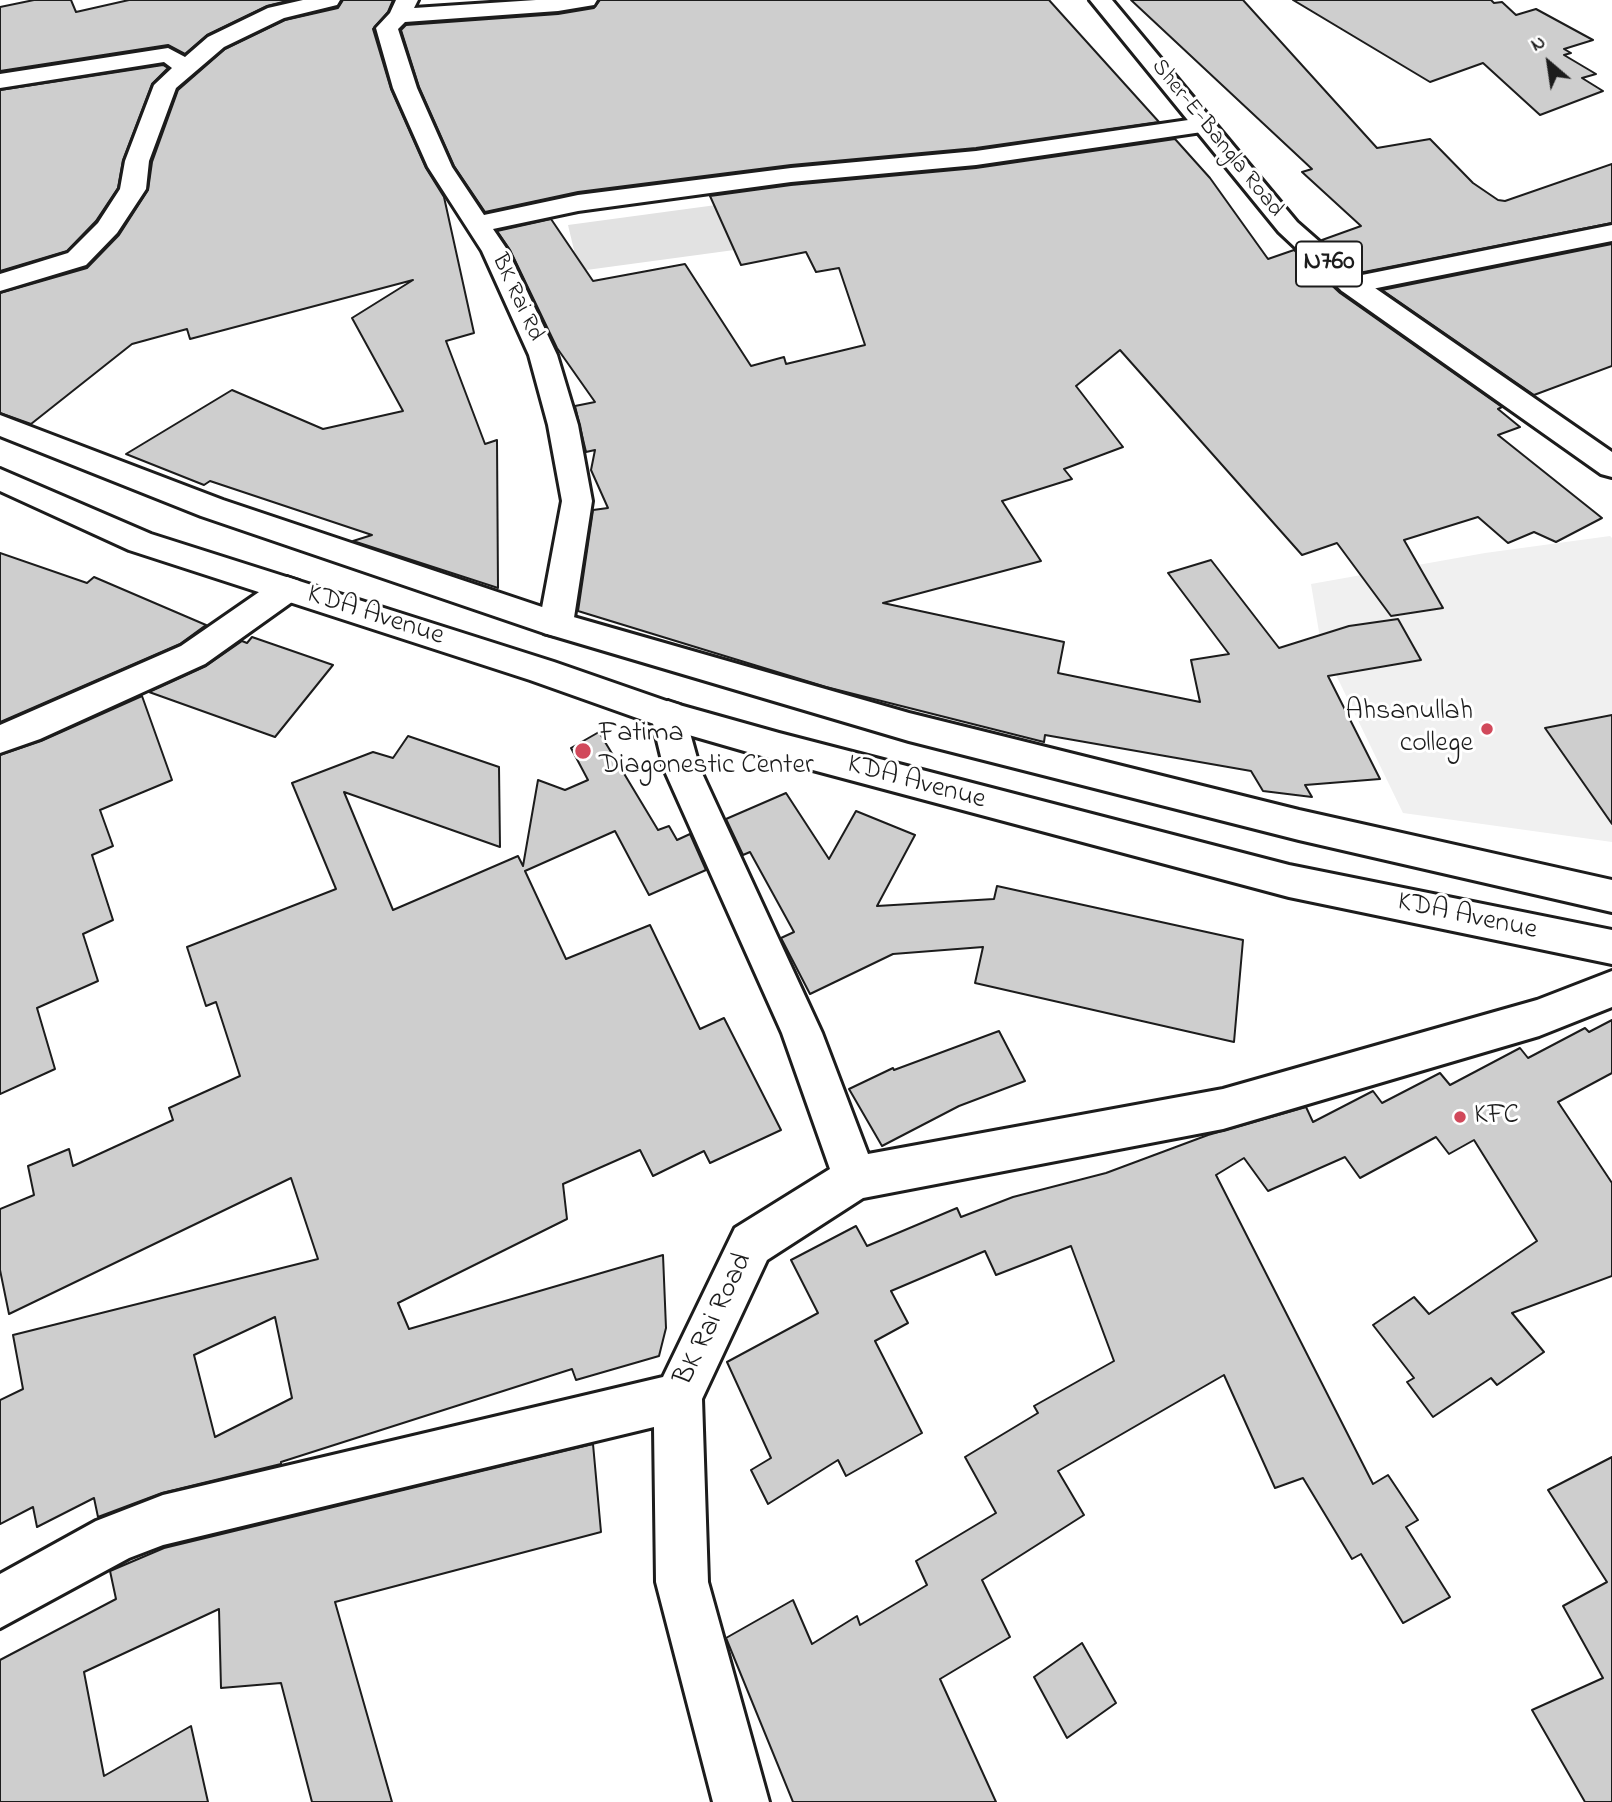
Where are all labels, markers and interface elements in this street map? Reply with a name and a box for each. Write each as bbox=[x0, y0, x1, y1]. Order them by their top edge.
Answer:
north arrow bbox=[1514, 28, 1584, 98]
text: N bbox=[1526, 29, 1551, 59]
street label: Sher-E-Bangla Road bbox=[1144, 55, 1288, 223]
road number: N760 bbox=[1296, 242, 1362, 286]
street label: BK Rai Rd bbox=[484, 250, 548, 346]
street label: KDA Avenue bbox=[302, 579, 448, 655]
place label: Ahsanullah college bbox=[1346, 696, 1473, 762]
place label: Fatima Diagonestic Center bbox=[599, 718, 814, 784]
marker: Ahsanullah college bbox=[1479, 721, 1495, 737]
marker: Fatima Diagonestic Center bbox=[573, 741, 593, 761]
street label: KDA Avenue bbox=[843, 749, 989, 819]
street label: KDA Avenue bbox=[1394, 887, 1540, 949]
place label: KFC bbox=[1474, 1100, 1519, 1134]
marker: KFC bbox=[1452, 1109, 1468, 1125]
street label: BK Rai Road bbox=[669, 1248, 761, 1392]

